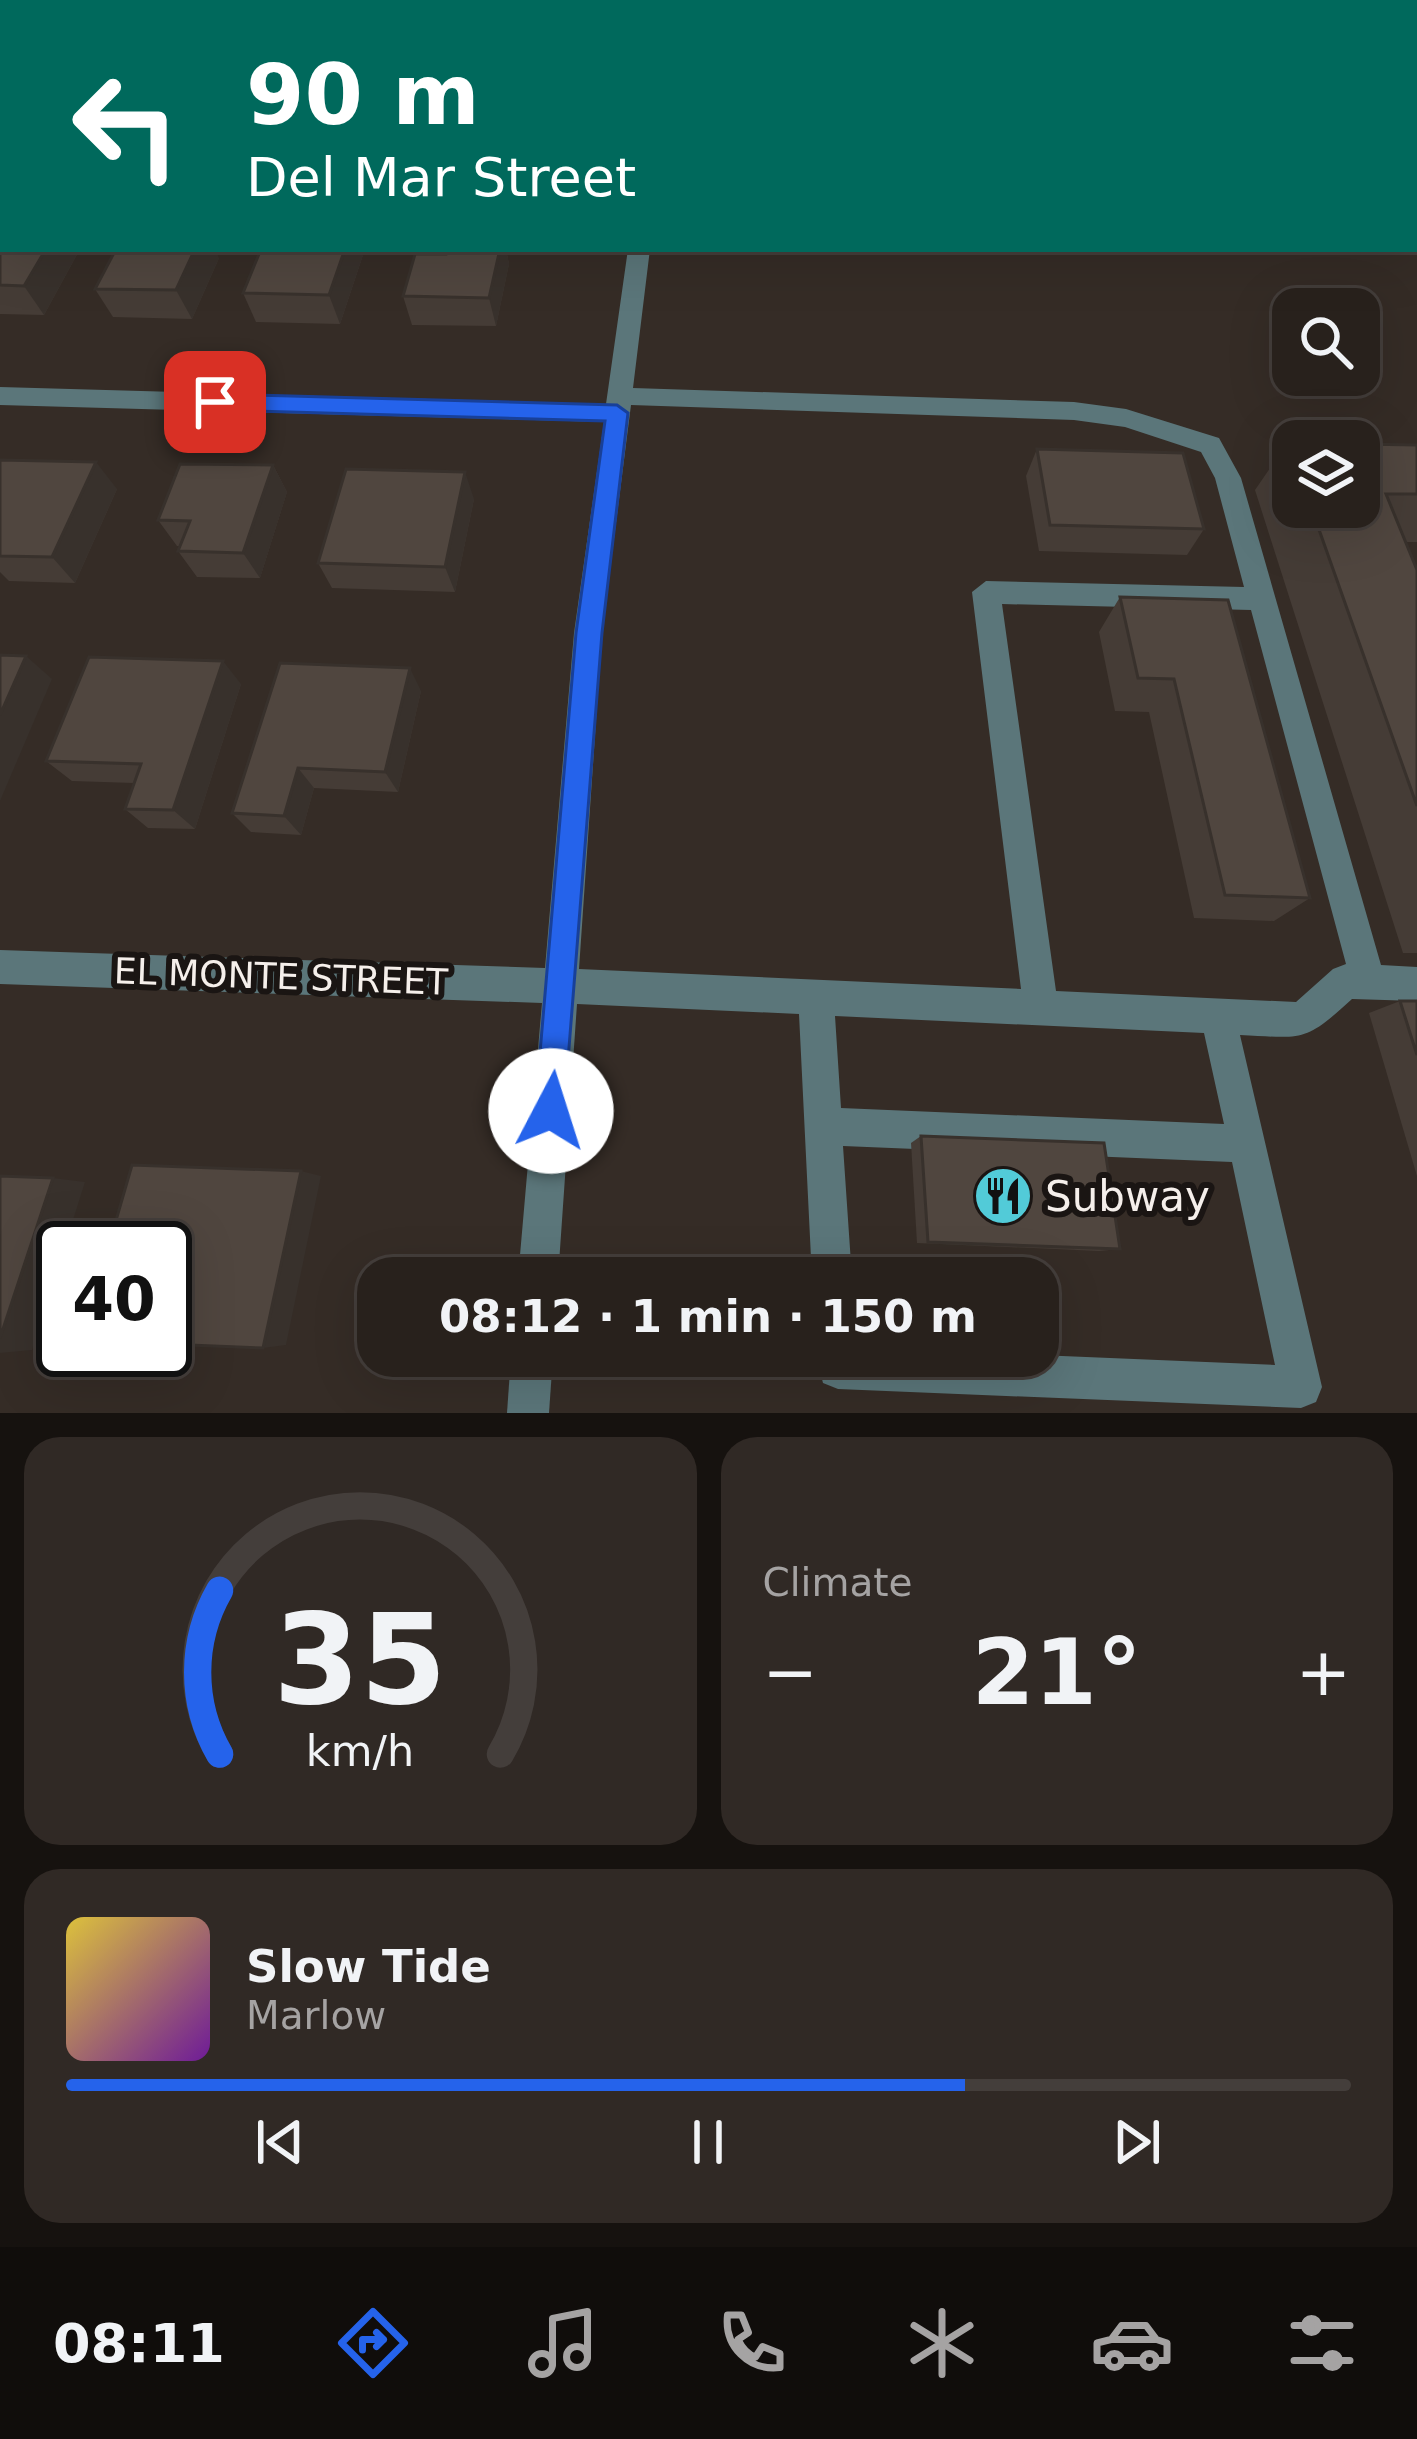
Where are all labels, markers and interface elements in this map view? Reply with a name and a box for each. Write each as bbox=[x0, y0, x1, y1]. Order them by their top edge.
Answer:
text: 90 m bbox=[246, 46, 480, 144]
icon: left bbox=[48, 48, 204, 204]
text: Del Mar Street bbox=[246, 146, 636, 209]
map controls bbox=[1272, 288, 1380, 528]
button: search bbox=[1272, 288, 1380, 396]
pin bbox=[164, 351, 266, 453]
icon: arrive bbox=[182, 369, 248, 435]
button: layers bbox=[1272, 420, 1380, 528]
street label: EL MONTE STREET bbox=[113, 950, 450, 1003]
position arrow bbox=[488, 1048, 614, 1174]
restaurant icon: Subway bbox=[972, 1165, 1034, 1227]
place label: Subway bbox=[1045, 1172, 1210, 1221]
speed limit sign: 40 bbox=[36, 1221, 192, 1377]
text: 08:12 · 1 min · 150 m bbox=[439, 1290, 977, 1343]
text: Climate bbox=[763, 1560, 913, 1605]
text: 35 bbox=[273, 1587, 447, 1732]
text: 21° bbox=[972, 1620, 1142, 1725]
text: − bbox=[763, 1634, 818, 1711]
text: + bbox=[1296, 1634, 1351, 1711]
text: km/h bbox=[306, 1726, 414, 1776]
text: Slow Tide bbox=[246, 1940, 491, 1993]
text: Marlow bbox=[246, 1993, 386, 2038]
icon: previous bbox=[247, 2109, 313, 2175]
icon: pause bbox=[675, 2109, 741, 2175]
icon: next bbox=[1104, 2109, 1170, 2175]
icon: directions bbox=[331, 2301, 415, 2385]
icon: music bbox=[521, 2301, 605, 2385]
icon: phone bbox=[710, 2301, 794, 2385]
icon: climate bbox=[900, 2301, 984, 2385]
icon: car bbox=[1090, 2301, 1174, 2385]
icon: filters bbox=[1280, 2301, 1364, 2385]
text: 08:11 bbox=[53, 2312, 225, 2375]

